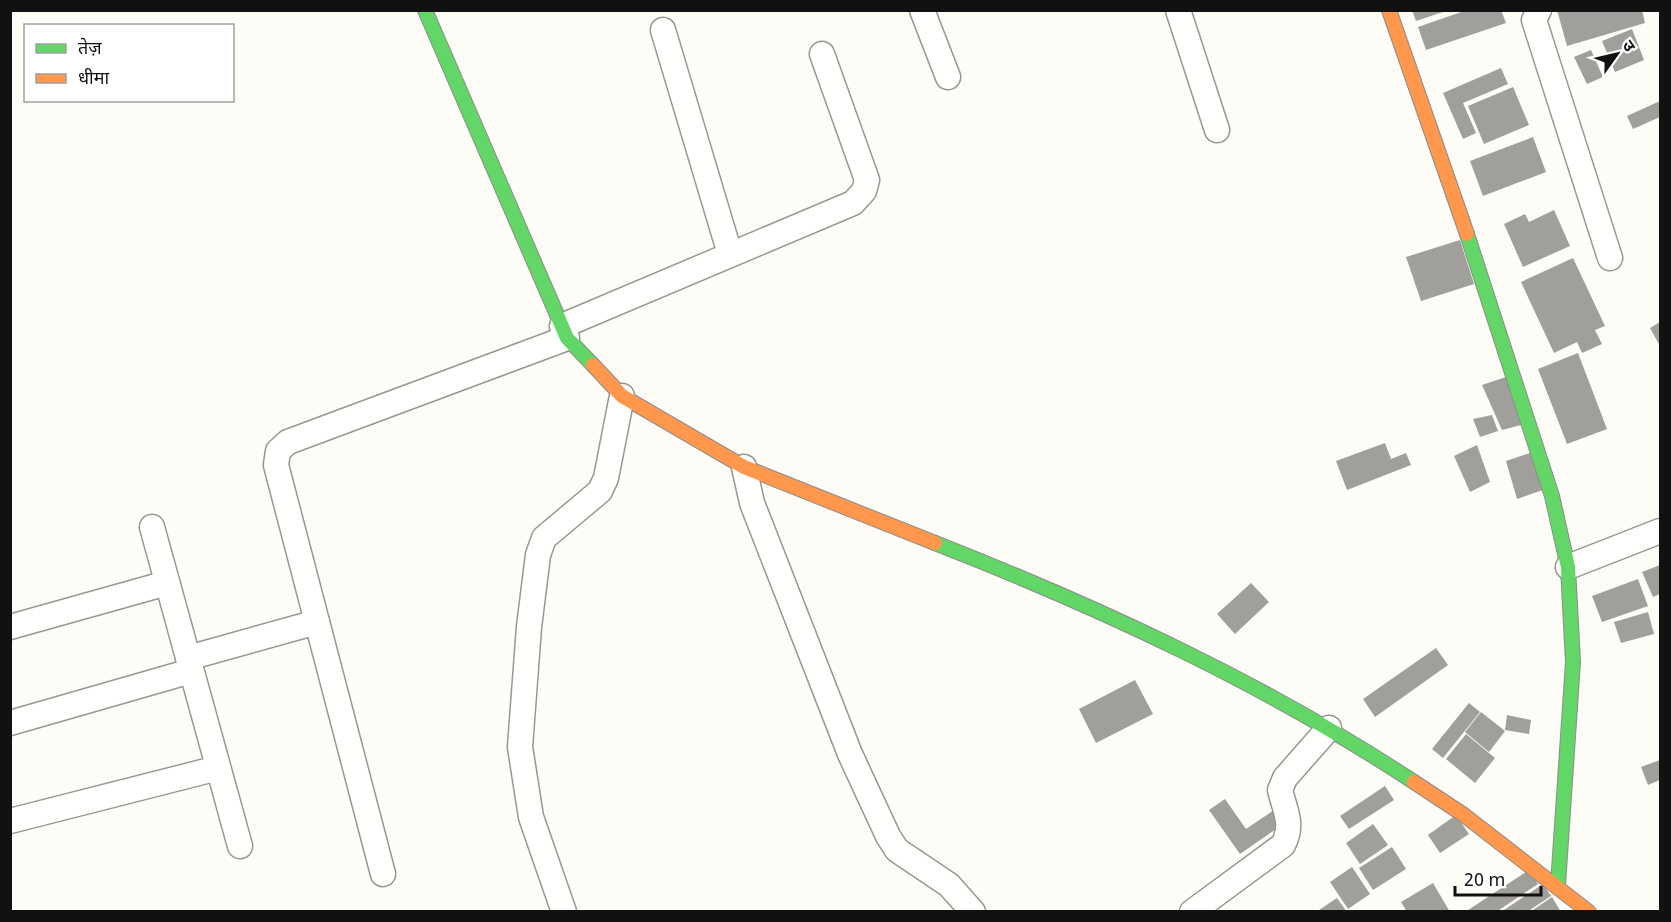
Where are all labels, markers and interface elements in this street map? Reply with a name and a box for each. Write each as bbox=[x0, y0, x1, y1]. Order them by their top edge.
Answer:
legend bbox=[24, 24, 234, 102]
north arrow bbox=[1587, 24, 1647, 84]
text: तेज़ bbox=[78, 37, 102, 61]
text: उ bbox=[1616, 37, 1639, 57]
text: धीमा bbox=[78, 68, 109, 91]
scale bar bbox=[1455, 859, 1540, 897]
text: 20 m bbox=[1464, 870, 1505, 893]

